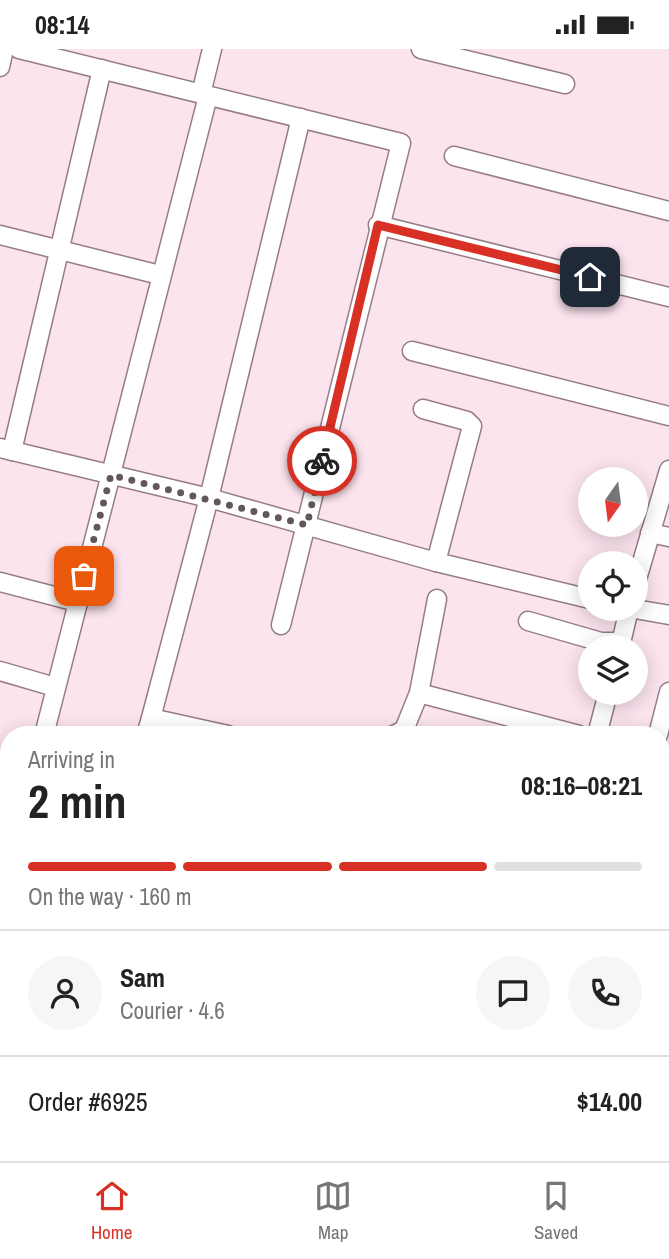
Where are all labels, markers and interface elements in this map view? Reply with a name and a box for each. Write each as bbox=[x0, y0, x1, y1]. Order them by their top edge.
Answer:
text: 08:14 bbox=[35, 7, 90, 42]
pin bbox=[560, 247, 620, 307]
icon: home bbox=[571, 258, 609, 296]
courier bbox=[287, 426, 357, 496]
icon: bike bbox=[303, 442, 341, 480]
north arrow bbox=[578, 467, 648, 537]
map controls bbox=[578, 467, 648, 705]
pin bbox=[54, 546, 114, 606]
button: locate bbox=[578, 551, 648, 621]
icon: bag bbox=[65, 557, 103, 595]
button: layers bbox=[578, 635, 648, 705]
text: Arriving in bbox=[28, 744, 115, 775]
text: 08:16–08:21 bbox=[521, 768, 642, 803]
text: 2 min bbox=[28, 770, 127, 832]
text: On the way · 160 m bbox=[28, 881, 192, 912]
button: person bbox=[28, 956, 102, 1030]
button: chat bbox=[476, 956, 550, 1030]
button: phone bbox=[568, 956, 642, 1030]
text: Sam bbox=[120, 960, 165, 995]
text: Courier · 4.6 bbox=[120, 995, 225, 1026]
text: Order #6925 bbox=[28, 1084, 148, 1119]
text: $14.00 bbox=[577, 1084, 642, 1119]
tab: Home bbox=[91, 1177, 132, 1245]
tab: Map bbox=[314, 1177, 352, 1245]
tab: Saved bbox=[534, 1177, 578, 1245]

